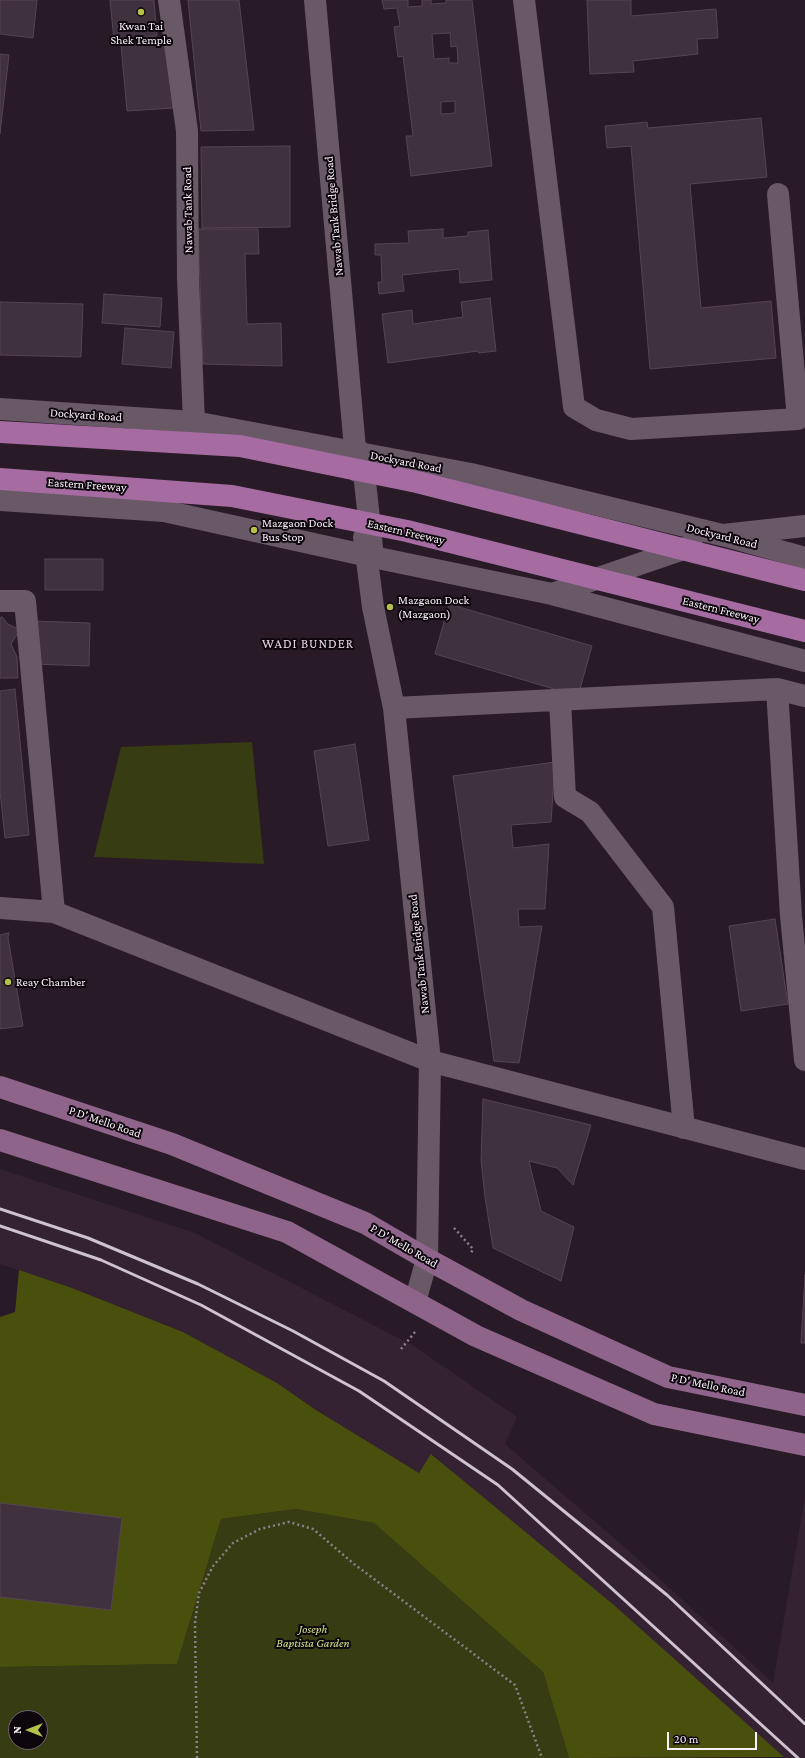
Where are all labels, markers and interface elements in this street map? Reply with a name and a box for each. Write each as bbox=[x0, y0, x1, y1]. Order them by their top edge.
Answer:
marker: Kwan Tai Shek Temple bbox=[136, 7, 146, 17]
place label: Kwan Tai Shek Temple bbox=[110, 19, 172, 47]
street label: Nawab Tank Bridge Road bbox=[322, 156, 346, 276]
street label: Nawab Tank Road bbox=[180, 167, 196, 253]
street label: Dockyard Road bbox=[49, 405, 123, 425]
street label: Dockyard Road bbox=[369, 448, 443, 476]
street label: Eastern Freeway bbox=[47, 475, 127, 495]
place label: Mazgaon Dock Bus Stop bbox=[262, 516, 333, 544]
street label: Eastern Freeway bbox=[366, 516, 446, 548]
street label: Dockyard Road bbox=[685, 520, 759, 552]
marker: Mazgaon Dock Bus Stop bbox=[249, 525, 259, 535]
place label: Mazgaon Dock (Mazgaon) bbox=[398, 593, 469, 621]
street label: Eastern Freeway bbox=[681, 593, 761, 627]
marker: Mazgaon Dock (Mazgaon) bbox=[385, 602, 395, 612]
district label: WADI BUNDER bbox=[262, 636, 354, 652]
street label: Nawab Tank Bridge Road bbox=[406, 894, 432, 1014]
place label: Reay Chamber bbox=[16, 975, 85, 989]
marker: Reay Chamber bbox=[3, 977, 13, 987]
street label: P D' Mello Road bbox=[67, 1103, 143, 1141]
street label: P D' Mello Road bbox=[368, 1221, 440, 1271]
street label: P D' Mello Road bbox=[670, 1370, 746, 1400]
park label: Joseph Baptista Garden bbox=[276, 1622, 350, 1650]
north arrow bbox=[8, 1710, 48, 1750]
scale bar bbox=[669, 1724, 759, 1750]
text: N bbox=[11, 1726, 23, 1734]
text: 20 m bbox=[674, 1732, 698, 1746]

